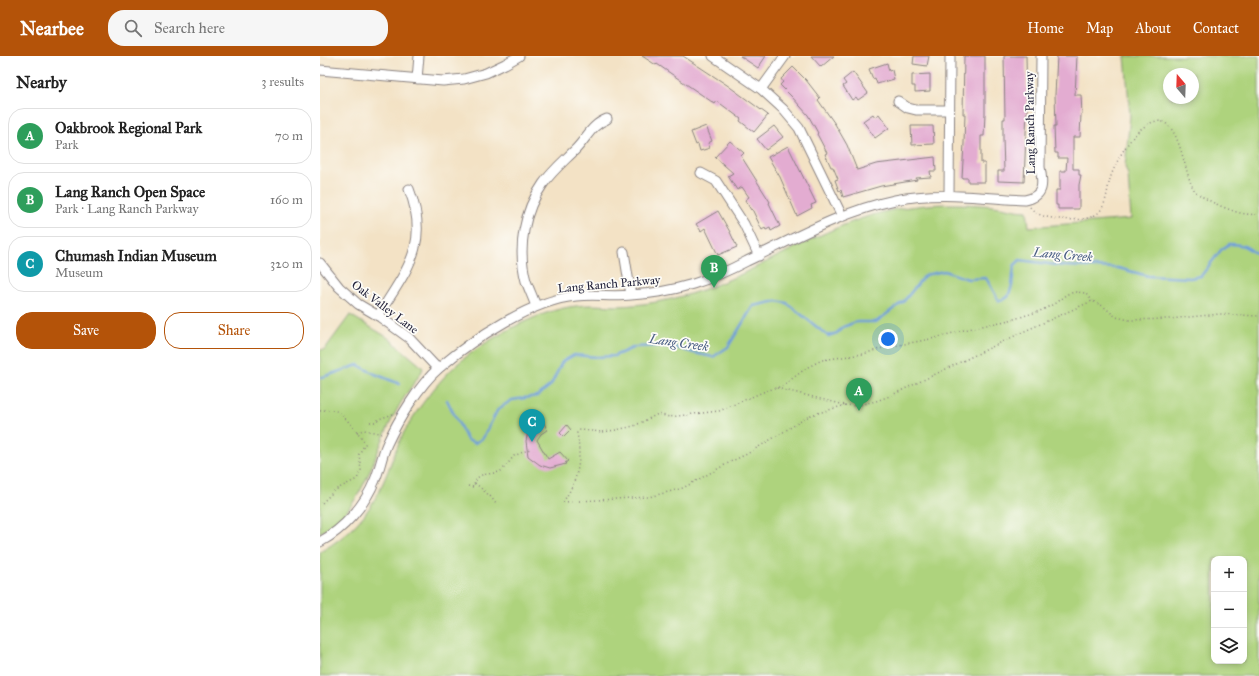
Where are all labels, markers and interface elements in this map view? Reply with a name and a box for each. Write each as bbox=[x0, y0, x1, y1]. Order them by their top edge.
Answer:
search box bbox=[108, 10, 388, 46]
text: Nearbee bbox=[20, 17, 84, 40]
icon: search bbox=[122, 17, 144, 39]
text: Search here bbox=[154, 19, 225, 37]
text: Home bbox=[1027, 20, 1064, 37]
text: Map bbox=[1086, 20, 1113, 37]
text: About bbox=[1135, 20, 1171, 37]
text: Contact bbox=[1193, 20, 1239, 37]
north arrow bbox=[1163, 68, 1199, 104]
street label: Lang Ranch Parkway bbox=[1022, 71, 1039, 175]
text: Nearby bbox=[16, 72, 67, 93]
text: 3 results bbox=[261, 74, 304, 90]
text: Oakbrook Regional Park bbox=[55, 119, 202, 137]
text: A bbox=[26, 128, 34, 144]
text: 70 m bbox=[275, 128, 303, 144]
text: Park bbox=[55, 137, 79, 153]
text: Lang Ranch Open Space bbox=[55, 183, 205, 201]
text: B bbox=[26, 192, 34, 208]
text: 160 m bbox=[270, 192, 303, 208]
text: Park · Lang Ranch Parkway bbox=[55, 201, 199, 217]
water label: Lang Creek bbox=[1031, 244, 1094, 266]
text: Chumash Indian Museum bbox=[55, 247, 217, 265]
pin: B bbox=[701, 255, 727, 288]
text: C bbox=[26, 256, 34, 272]
text: 320 m bbox=[270, 256, 303, 272]
text: Museum bbox=[55, 265, 103, 281]
street label: Lang Ranch Parkway bbox=[557, 273, 661, 296]
street label: Oak Valley Lane bbox=[349, 277, 421, 337]
button: Save bbox=[16, 312, 156, 349]
button: Share bbox=[164, 312, 304, 349]
your location bbox=[878, 329, 898, 349]
water label: Lang Creek bbox=[647, 331, 710, 355]
pin: A bbox=[846, 378, 872, 411]
pin: C bbox=[519, 409, 545, 442]
map controls bbox=[1211, 556, 1247, 664]
button: + bbox=[1211, 556, 1247, 592]
button: − bbox=[1211, 592, 1247, 628]
button: layers bbox=[1211, 628, 1247, 664]

